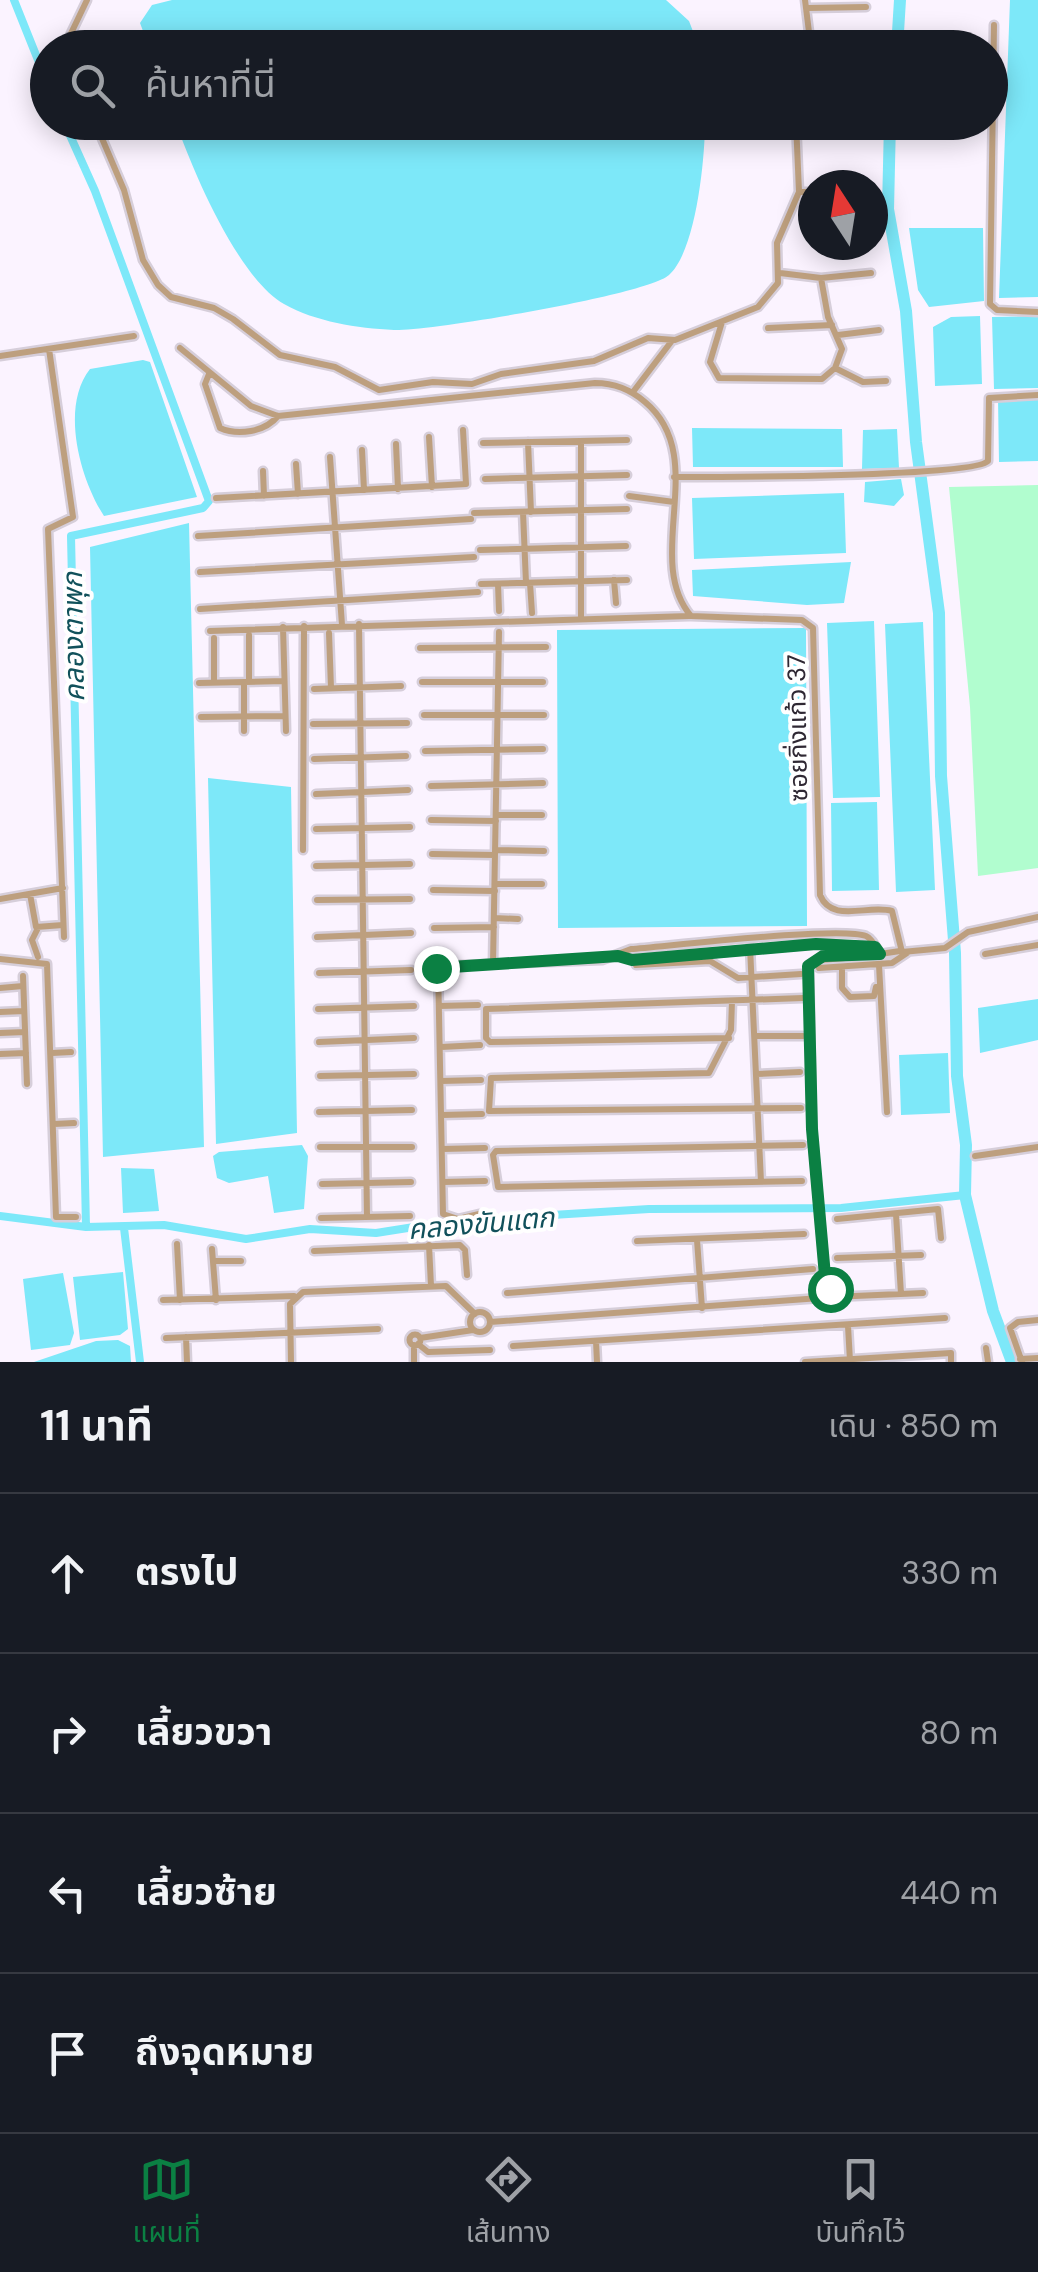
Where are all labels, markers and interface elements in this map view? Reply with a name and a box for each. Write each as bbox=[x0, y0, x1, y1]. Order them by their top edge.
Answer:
search box bbox=[30, 30, 1008, 140]
icon: search bbox=[65, 58, 120, 113]
text: ค้นหาที่นี่ bbox=[145, 59, 276, 109]
north arrow bbox=[798, 170, 888, 260]
water label: คลองตาพุก bbox=[54, 571, 93, 702]
street label: ซอยกิ่งแก้ว 37 bbox=[780, 654, 815, 802]
route end bbox=[414, 946, 460, 992]
water label: คลองขันแตก bbox=[406, 1199, 557, 1248]
route start bbox=[808, 1267, 854, 1313]
text: 11 นาที bbox=[40, 1398, 153, 1453]
text: เดิน · 850 m bbox=[828, 1405, 998, 1447]
icon: ahead bbox=[40, 1546, 95, 1601]
text: ตรงไป bbox=[135, 1547, 238, 1597]
text: 330 m bbox=[901, 1552, 998, 1594]
icon: right bbox=[40, 1706, 95, 1761]
text: เลี้ยวขวา bbox=[135, 1707, 272, 1757]
text: 80 m bbox=[920, 1712, 998, 1754]
icon: left bbox=[40, 1866, 95, 1921]
text: เลี้ยวซ้าย bbox=[135, 1867, 277, 1917]
text: 440 m bbox=[900, 1872, 998, 1914]
icon: arrive bbox=[40, 2026, 95, 2081]
text: ถึงจุดหมาย bbox=[135, 2027, 314, 2077]
tab: แผนที่ bbox=[133, 2152, 201, 2255]
tab: เส้นทาง bbox=[466, 2152, 550, 2255]
tab: บันทึกไว้ bbox=[816, 2152, 905, 2255]

